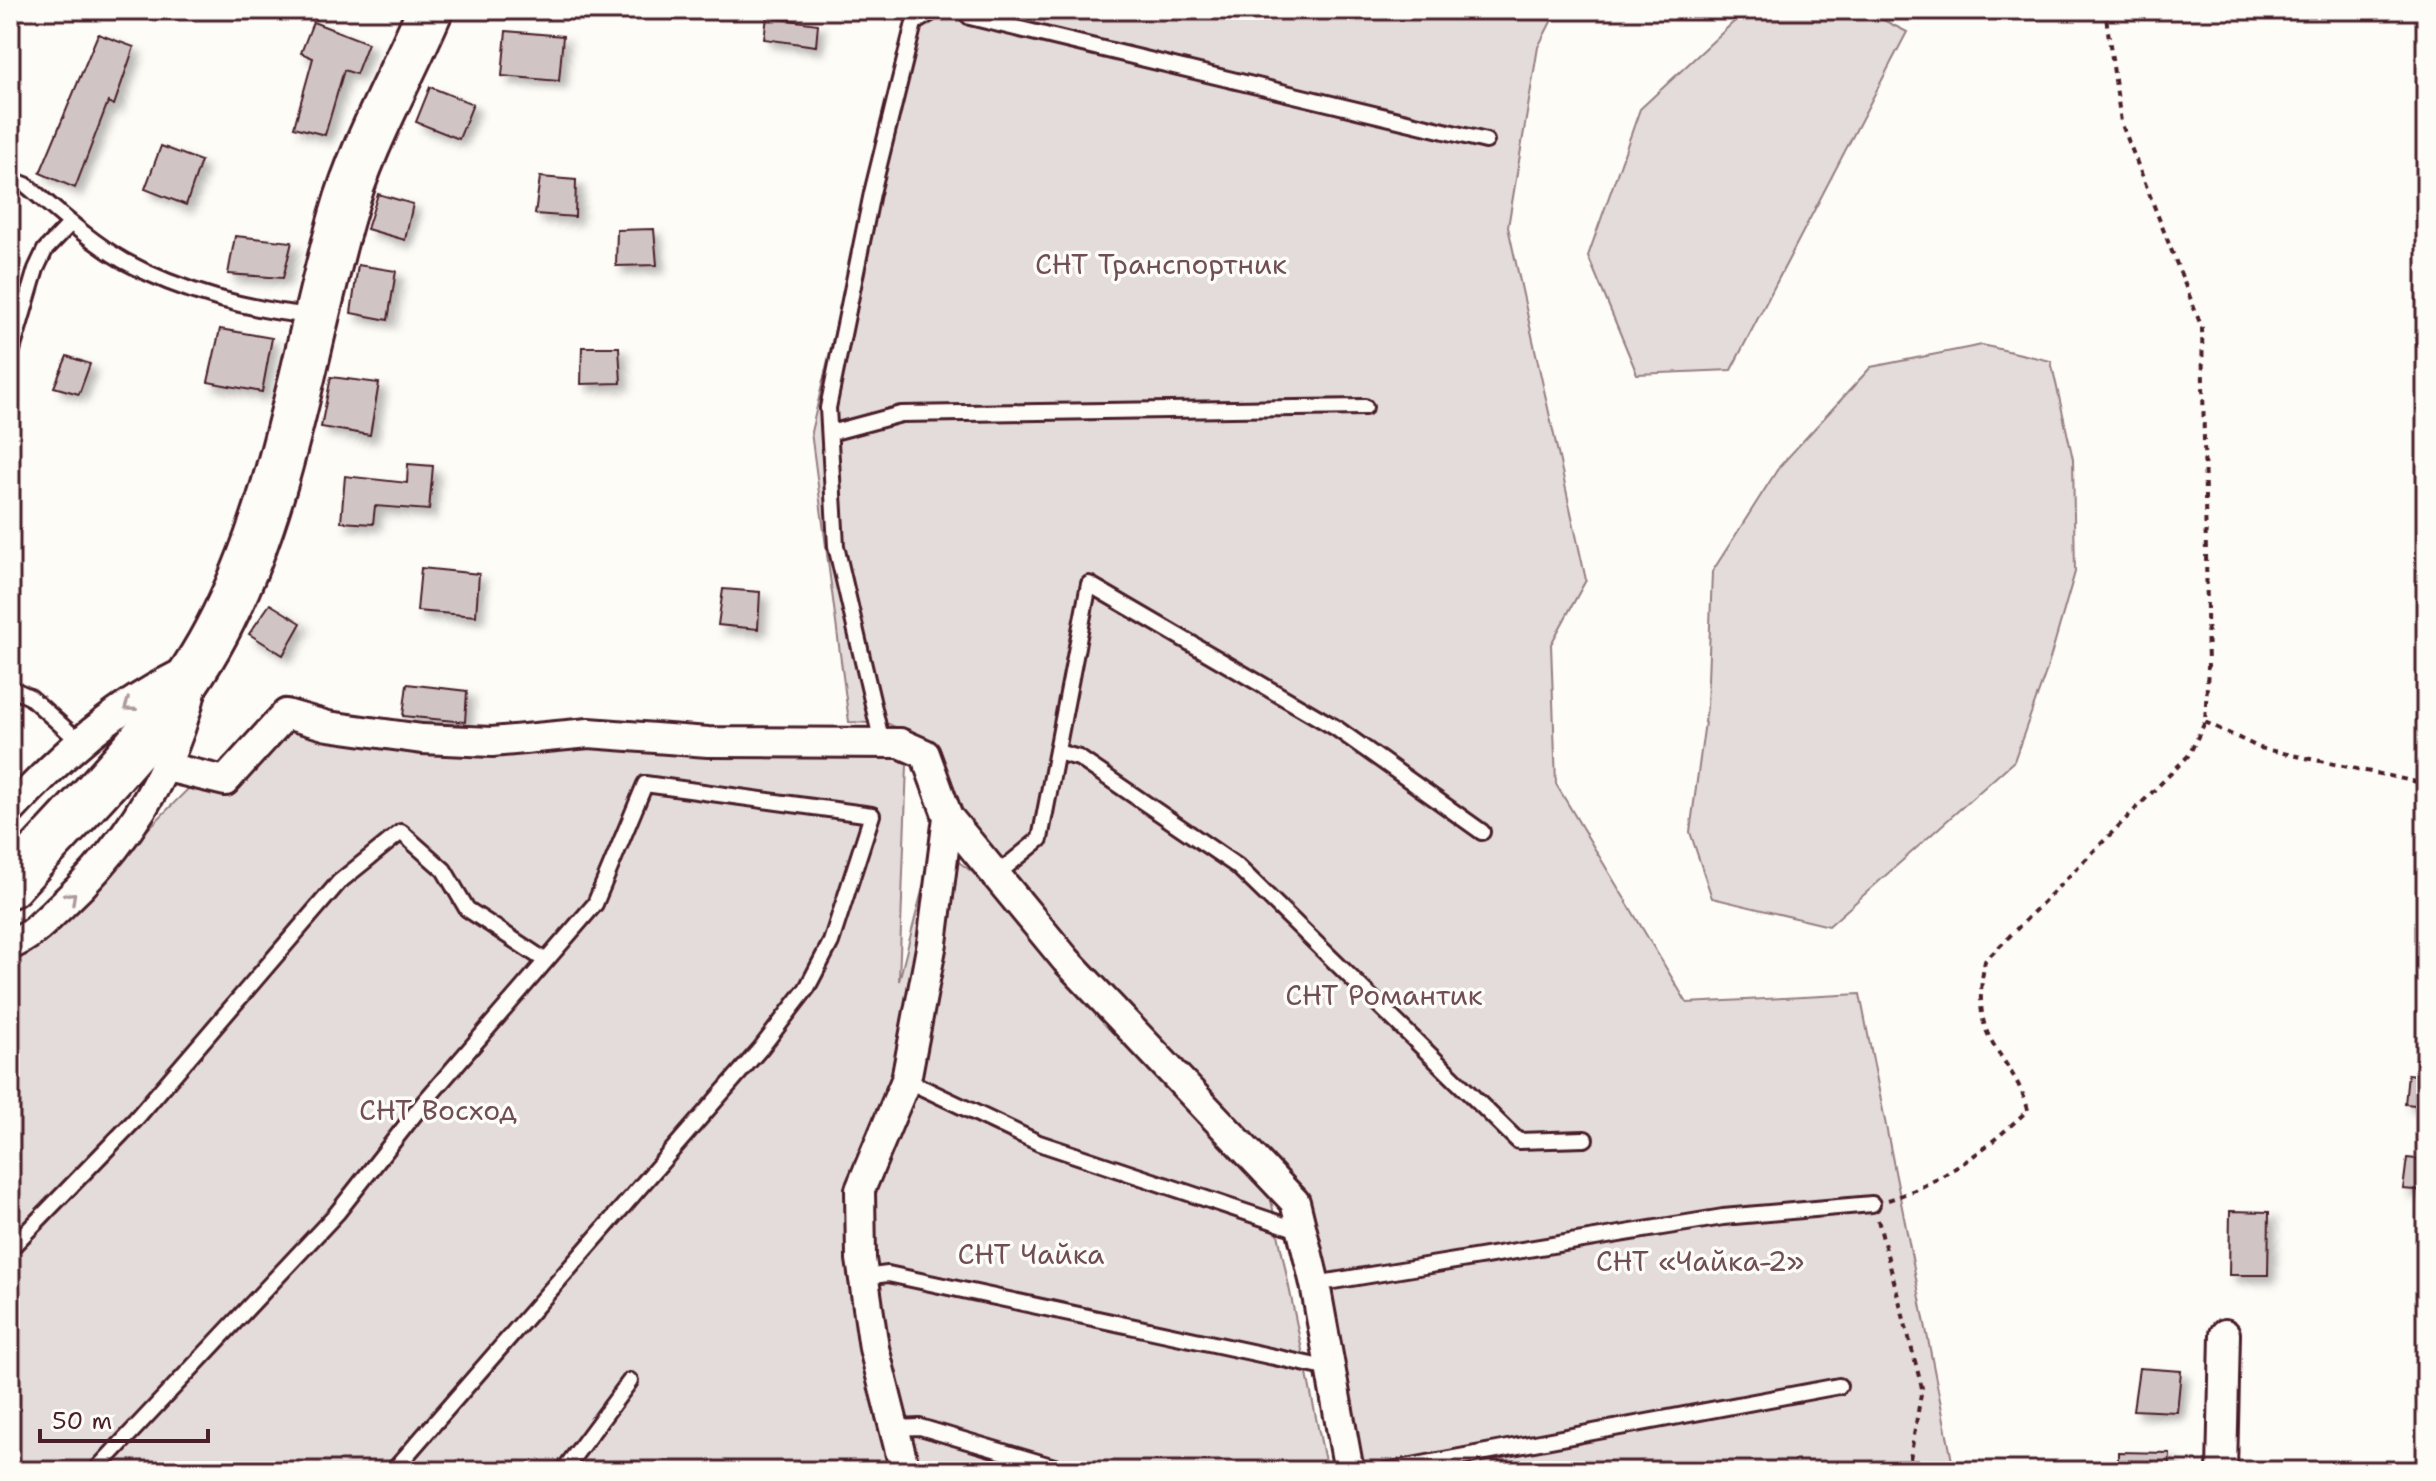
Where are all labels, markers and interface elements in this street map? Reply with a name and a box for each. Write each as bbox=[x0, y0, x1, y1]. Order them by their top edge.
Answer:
park label: СНТ Транспортник bbox=[1035, 245, 1287, 283]
one-way arrow bbox=[123, 696, 137, 711]
one-way arrow bbox=[61, 892, 76, 906]
park label: СНТ Романтик bbox=[1285, 976, 1483, 1014]
park label: СНТ Восход bbox=[359, 1091, 517, 1129]
park label: СНТ Чайка bbox=[957, 1235, 1105, 1273]
park label: СНТ «Чайка-2» bbox=[1596, 1242, 1804, 1280]
scale bar bbox=[40, 1393, 208, 1443]
text: 50 m bbox=[52, 1405, 112, 1437]

